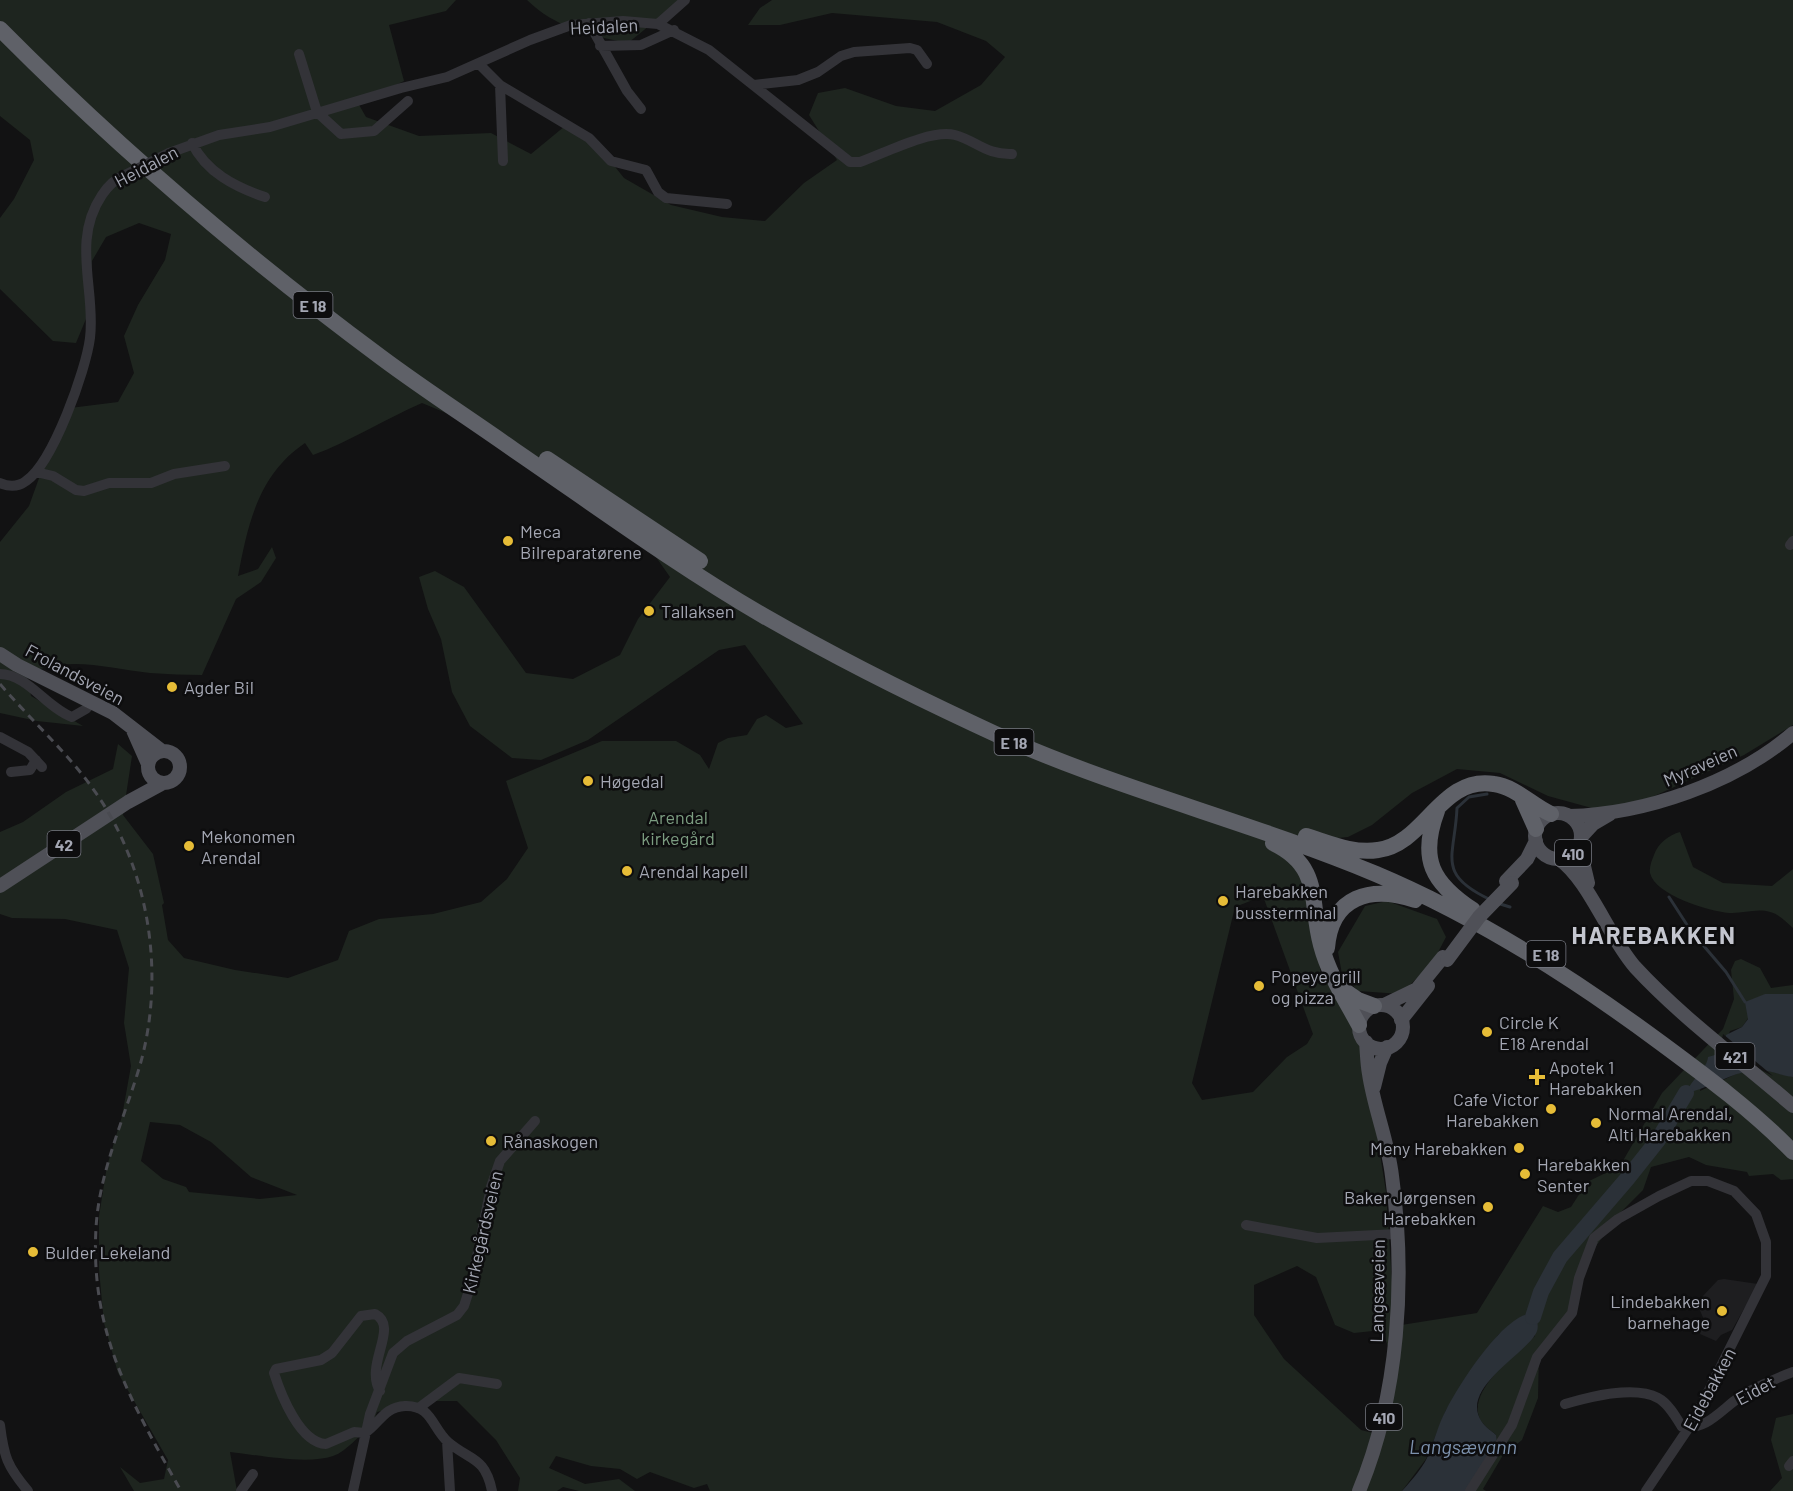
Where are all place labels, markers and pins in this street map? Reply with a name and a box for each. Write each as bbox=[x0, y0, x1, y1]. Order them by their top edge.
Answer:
place label: Meca Bilreparatørene bbox=[520, 520, 642, 563]
marker: Meca Bilreparatørene bbox=[501, 534, 515, 548]
place label: Tallaksen bbox=[661, 600, 735, 622]
marker: Tallaksen bbox=[642, 604, 656, 618]
place label: Agder Bil bbox=[184, 676, 254, 698]
marker: Agder Bil bbox=[165, 680, 179, 694]
place label: Høgedal bbox=[600, 770, 664, 792]
marker: Høgedal bbox=[581, 774, 595, 788]
place label: Mekonomen Arendal bbox=[201, 825, 295, 868]
marker: Mekonomen Arendal bbox=[182, 839, 196, 853]
place label: Arendal kapell bbox=[639, 860, 748, 882]
marker: Arendal kapell bbox=[620, 864, 634, 878]
place label: Harebakken bussterminal bbox=[1235, 880, 1336, 923]
marker: Harebakken bussterminal bbox=[1216, 894, 1230, 908]
place label: Popeye grill og pizza bbox=[1271, 965, 1361, 1008]
marker: Popeye grill og pizza bbox=[1252, 979, 1266, 993]
place label: Circle K E18 Arendal bbox=[1499, 1011, 1589, 1054]
marker: Circle K E18 Arendal bbox=[1480, 1025, 1494, 1039]
place label: Apotek 1 Harebakken bbox=[1549, 1056, 1642, 1099]
marker: Apotek 1 Harebakken bbox=[1530, 1070, 1544, 1084]
place label: Cafe Victor Harebakken bbox=[1446, 1088, 1539, 1131]
marker: Cafe Victor Harebakken bbox=[1544, 1102, 1558, 1116]
place label: Normal Arendal, Alti Harebakken bbox=[1608, 1102, 1733, 1145]
marker: Normal Arendal, Alti Harebakken bbox=[1589, 1116, 1603, 1130]
place label: Rånaskogen bbox=[503, 1130, 598, 1152]
marker: Rånaskogen bbox=[484, 1134, 498, 1148]
place label: Meny Harebakken bbox=[1370, 1137, 1507, 1159]
marker: Meny Harebakken bbox=[1512, 1141, 1526, 1155]
place label: Harebakken Senter bbox=[1537, 1153, 1630, 1196]
marker: Harebakken Senter bbox=[1518, 1167, 1532, 1181]
place label: Baker Jørgensen Harebakken bbox=[1344, 1186, 1476, 1229]
marker: Baker Jørgensen Harebakken bbox=[1481, 1200, 1495, 1214]
place label: Bulder Lekeland bbox=[45, 1241, 170, 1263]
marker: Bulder Lekeland bbox=[26, 1245, 40, 1259]
place label: Lindebakken barnehage bbox=[1610, 1290, 1710, 1333]
marker: Lindebakken barnehage bbox=[1715, 1304, 1729, 1318]

